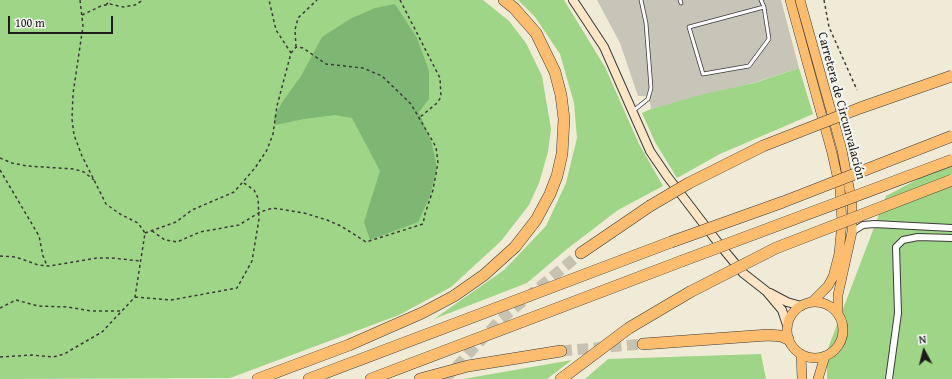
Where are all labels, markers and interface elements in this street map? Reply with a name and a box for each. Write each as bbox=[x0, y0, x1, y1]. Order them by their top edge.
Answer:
scale bar bbox=[10, 8, 115, 34]
text: 100 m bbox=[15, 14, 45, 31]
street label: Carretera de Circunvalación bbox=[814, 31, 868, 181]
north arrow bbox=[904, 331, 944, 371]
text: N bbox=[918, 331, 927, 347]

